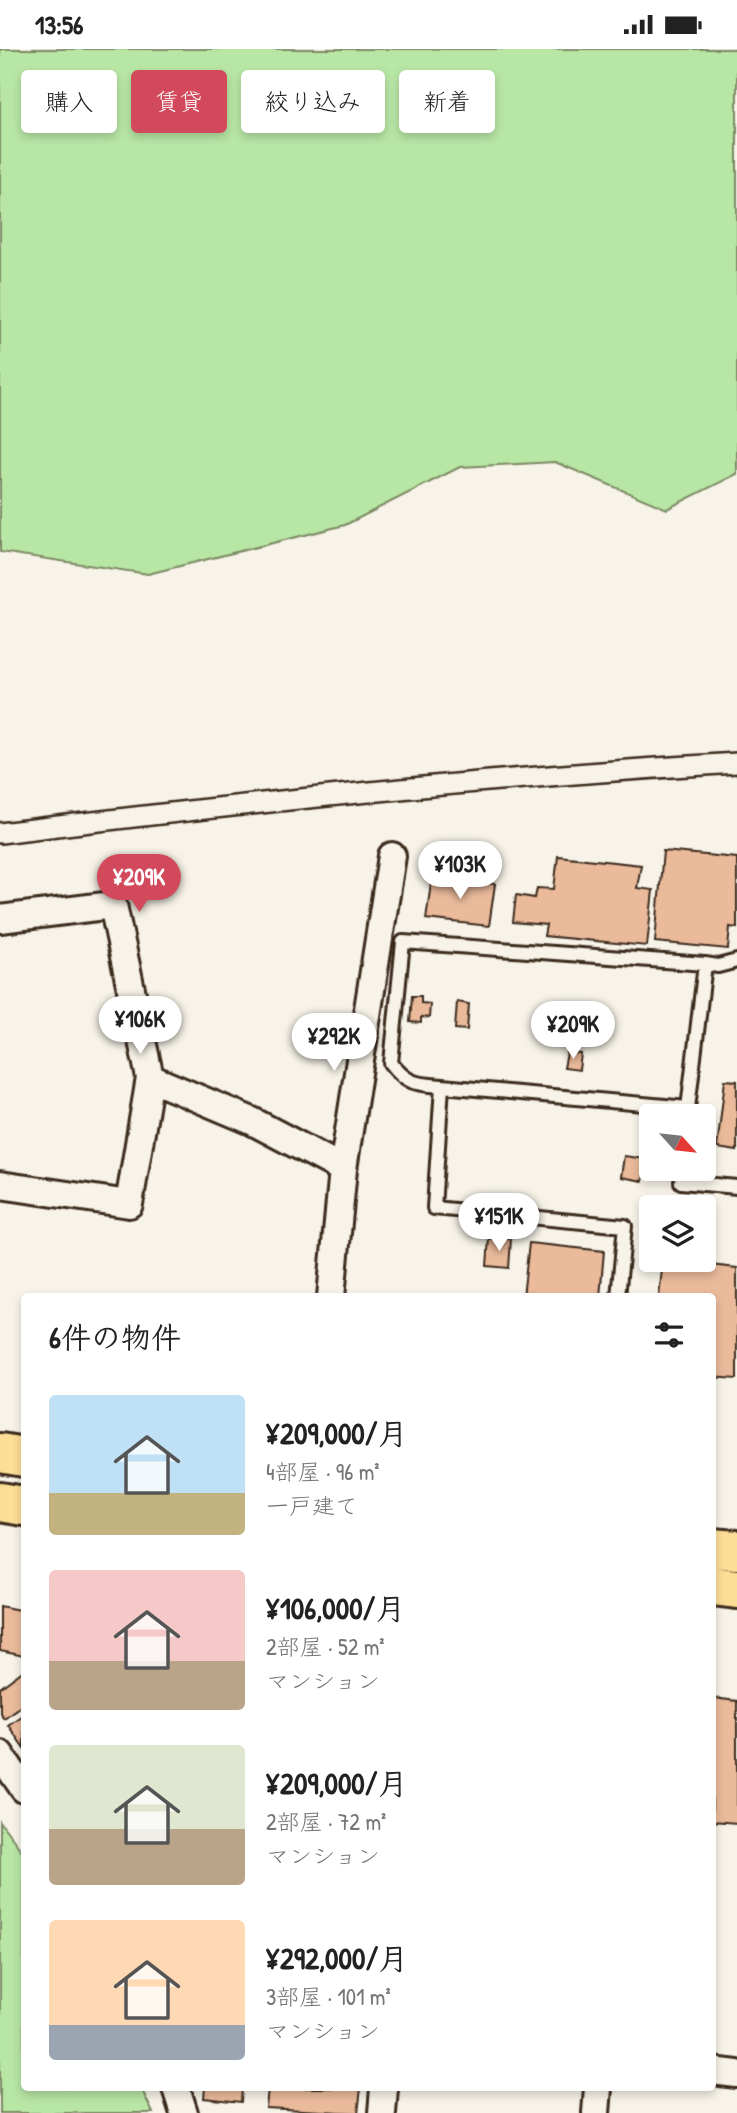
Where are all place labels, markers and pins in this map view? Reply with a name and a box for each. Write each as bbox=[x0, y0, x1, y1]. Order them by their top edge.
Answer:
pin: ¥103K bbox=[411, 841, 509, 901]
pin: ¥209K bbox=[90, 855, 188, 914]
pin: ¥106K bbox=[91, 997, 189, 1056]
pin: ¥209K bbox=[524, 1002, 622, 1061]
pin: ¥292K bbox=[285, 1013, 383, 1073]
pin: ¥151K bbox=[450, 1193, 548, 1253]

